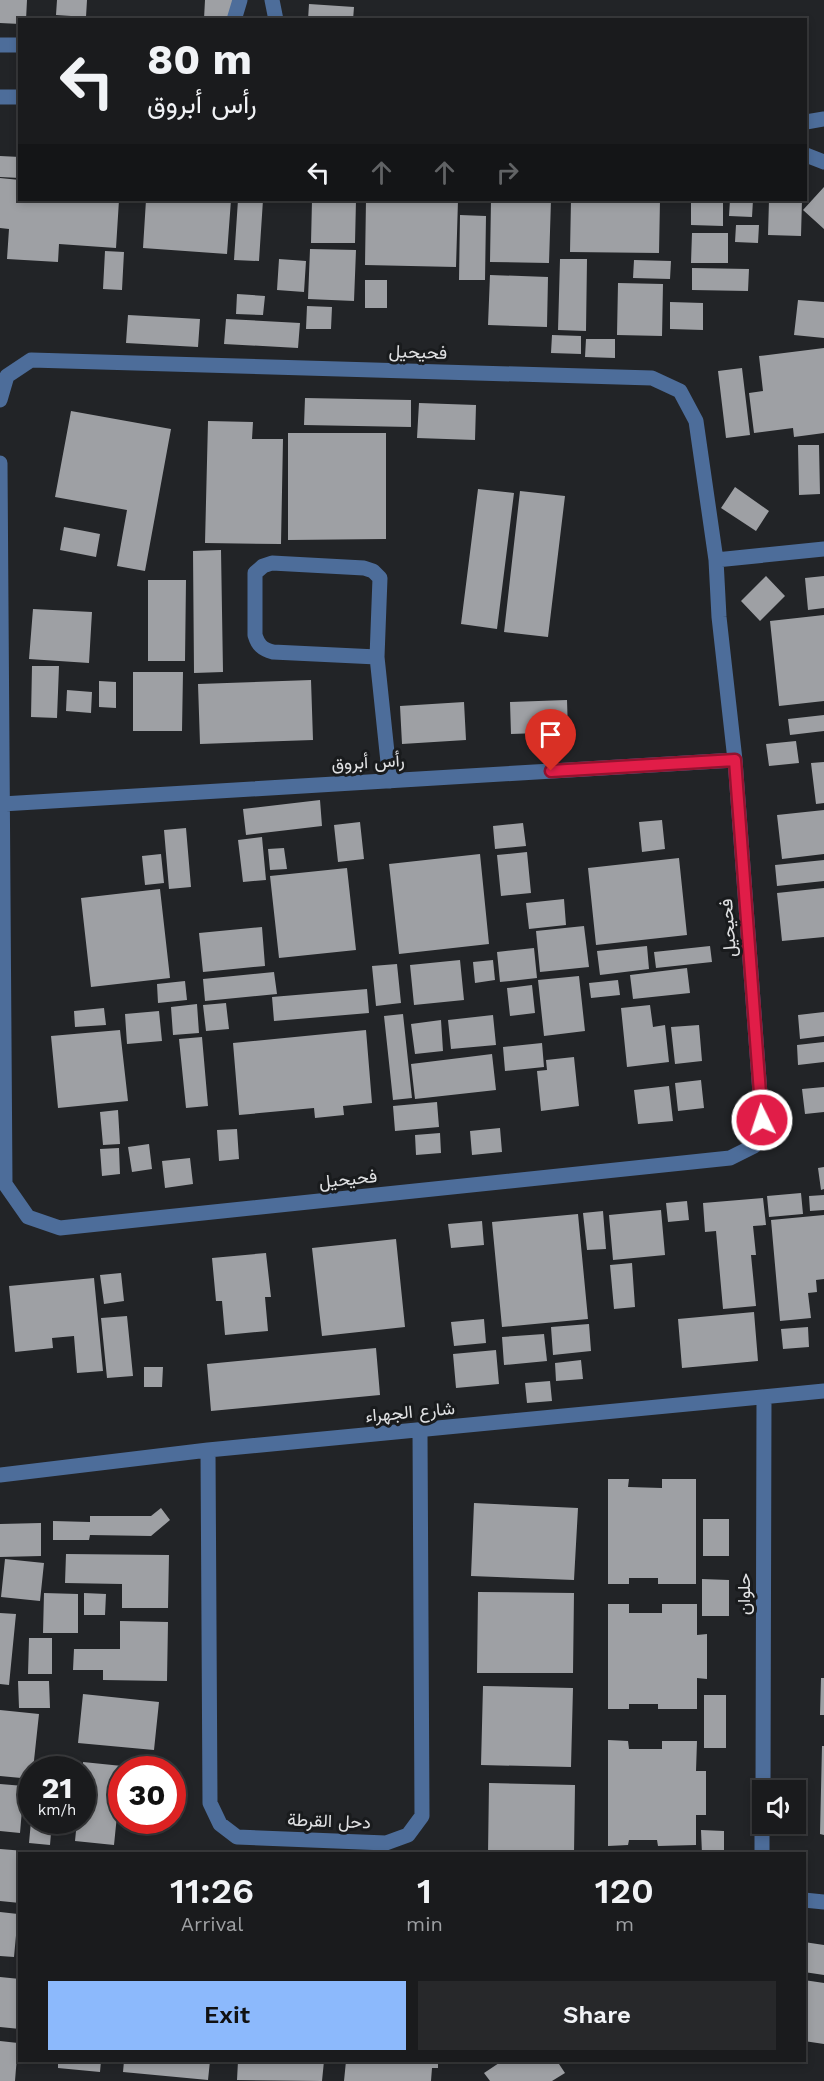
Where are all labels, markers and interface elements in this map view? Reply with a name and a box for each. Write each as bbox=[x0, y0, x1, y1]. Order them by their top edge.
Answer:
text: 80 m bbox=[147, 35, 252, 84]
icon: left bbox=[48, 42, 126, 120]
text: رأس أبروق bbox=[147, 88, 257, 120]
icon: left bbox=[302, 156, 335, 189]
icon: ahead bbox=[365, 156, 398, 189]
icon: ahead bbox=[428, 156, 461, 189]
icon: right bbox=[491, 156, 524, 189]
street label: فحيحيل bbox=[388, 340, 448, 364]
pin bbox=[525, 709, 576, 771]
icon: arrive bbox=[534, 718, 567, 751]
street label: رأس أبروق bbox=[331, 749, 405, 775]
street label: فحيحيل bbox=[715, 898, 741, 958]
position arrow bbox=[730, 1088, 794, 1152]
street label: فحيحيل bbox=[318, 1165, 378, 1193]
street label: شارع الجهراء bbox=[364, 1397, 456, 1428]
street label: حلوان bbox=[733, 1573, 755, 1615]
speed limit sign: 30 bbox=[108, 1756, 186, 1834]
text: 21 bbox=[42, 1770, 72, 1805]
map controls bbox=[752, 1780, 806, 1834]
button: sound bbox=[752, 1780, 806, 1834]
text: km/h bbox=[38, 1801, 76, 1819]
street label: دحل القرطة bbox=[287, 1809, 371, 1833]
text: 11:26 bbox=[170, 1870, 254, 1912]
text: 1 bbox=[417, 1870, 432, 1912]
text: 120 bbox=[595, 1870, 654, 1912]
text: Arrival bbox=[181, 1912, 243, 1936]
text: min bbox=[406, 1912, 443, 1936]
text: m bbox=[615, 1912, 634, 1936]
button: Exit bbox=[48, 1981, 406, 2050]
button: Share bbox=[418, 1981, 776, 2050]

